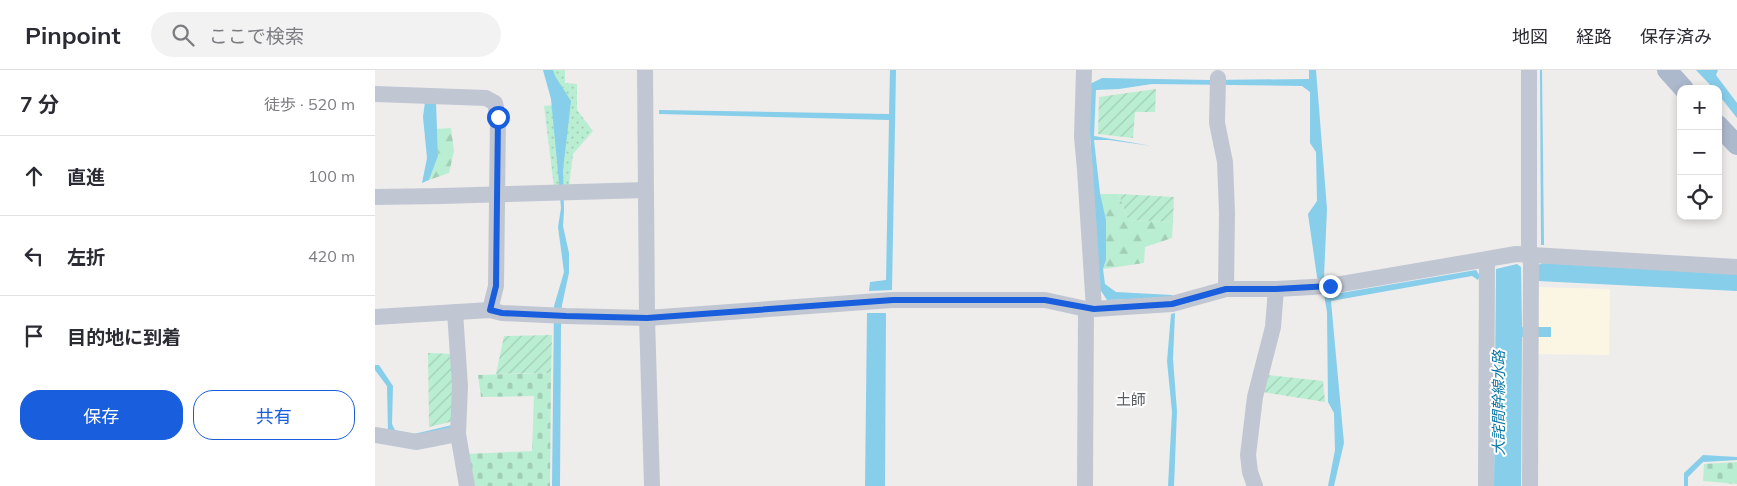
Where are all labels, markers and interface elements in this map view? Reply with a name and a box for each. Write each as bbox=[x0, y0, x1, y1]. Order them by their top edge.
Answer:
search box bbox=[151, 12, 501, 57]
text: Pinpoint bbox=[25, 20, 121, 50]
icon: search bbox=[169, 21, 197, 49]
text: ここで検索 bbox=[209, 24, 304, 48]
text: 地図 bbox=[1512, 25, 1548, 48]
text: 経路 bbox=[1576, 25, 1612, 48]
text: 保存済み bbox=[1640, 25, 1712, 48]
map controls bbox=[1677, 85, 1722, 220]
button: + bbox=[1677, 85, 1722, 130]
text: 7 分 bbox=[20, 91, 59, 117]
text: 徒歩 · 520 m bbox=[264, 94, 355, 114]
route start bbox=[487, 106, 510, 129]
button: − bbox=[1677, 130, 1722, 175]
icon: ahead bbox=[20, 162, 48, 190]
text: 直進 bbox=[67, 165, 105, 189]
text: 100 m bbox=[308, 166, 355, 186]
button: locate bbox=[1677, 175, 1722, 220]
icon: left bbox=[20, 242, 48, 270]
text: 左折 bbox=[67, 245, 105, 269]
text: 420 m bbox=[308, 246, 355, 266]
route end bbox=[1319, 275, 1342, 298]
icon: arrive bbox=[20, 322, 48, 350]
text: 目的地に到着 bbox=[67, 325, 181, 349]
water label: 大詫間幹線水路 bbox=[1489, 349, 1508, 456]
button: 保存 bbox=[20, 390, 183, 440]
button: 共有 bbox=[193, 390, 355, 440]
district label: 土師 bbox=[1116, 390, 1146, 409]

